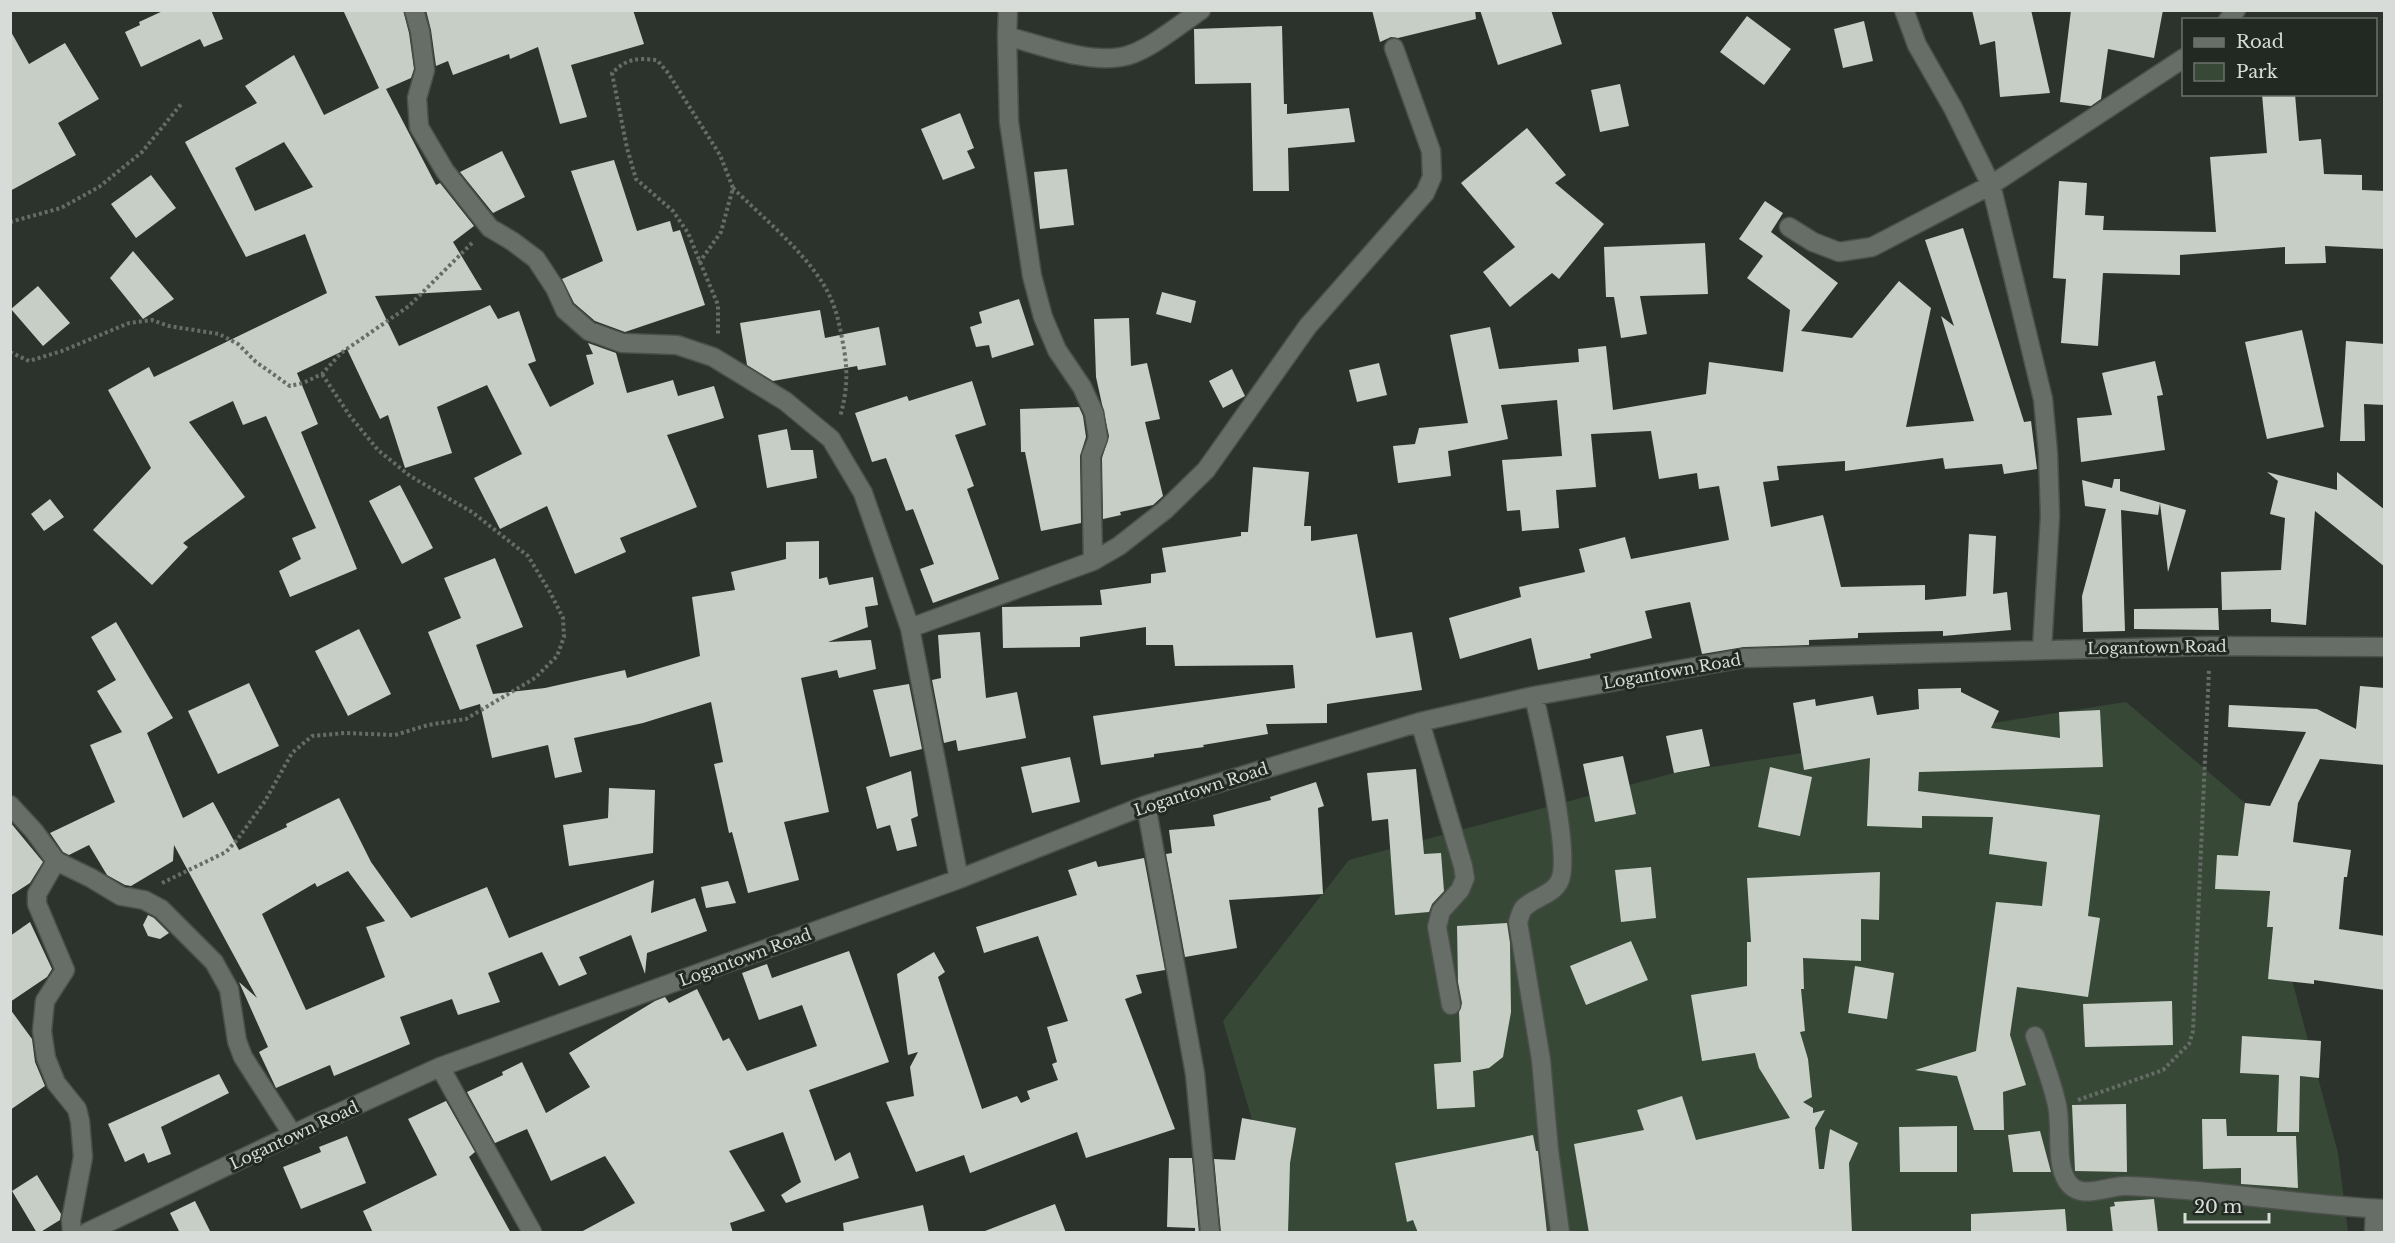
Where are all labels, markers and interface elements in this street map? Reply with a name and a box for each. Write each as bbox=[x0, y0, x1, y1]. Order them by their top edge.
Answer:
legend bbox=[2182, 18, 2377, 96]
text: Road bbox=[2236, 31, 2284, 53]
text: Park bbox=[2236, 61, 2278, 83]
street label: Logantown Road bbox=[2087, 636, 2227, 658]
street label: Logantown Road bbox=[1602, 649, 1743, 693]
street label: Logantown Road bbox=[1132, 758, 1271, 820]
street label: Logantown Road bbox=[676, 924, 814, 990]
street label: Logantown Road bbox=[227, 1096, 362, 1174]
scale bar bbox=[2185, 1186, 2269, 1224]
text: 20 m bbox=[2194, 1196, 2242, 1218]

